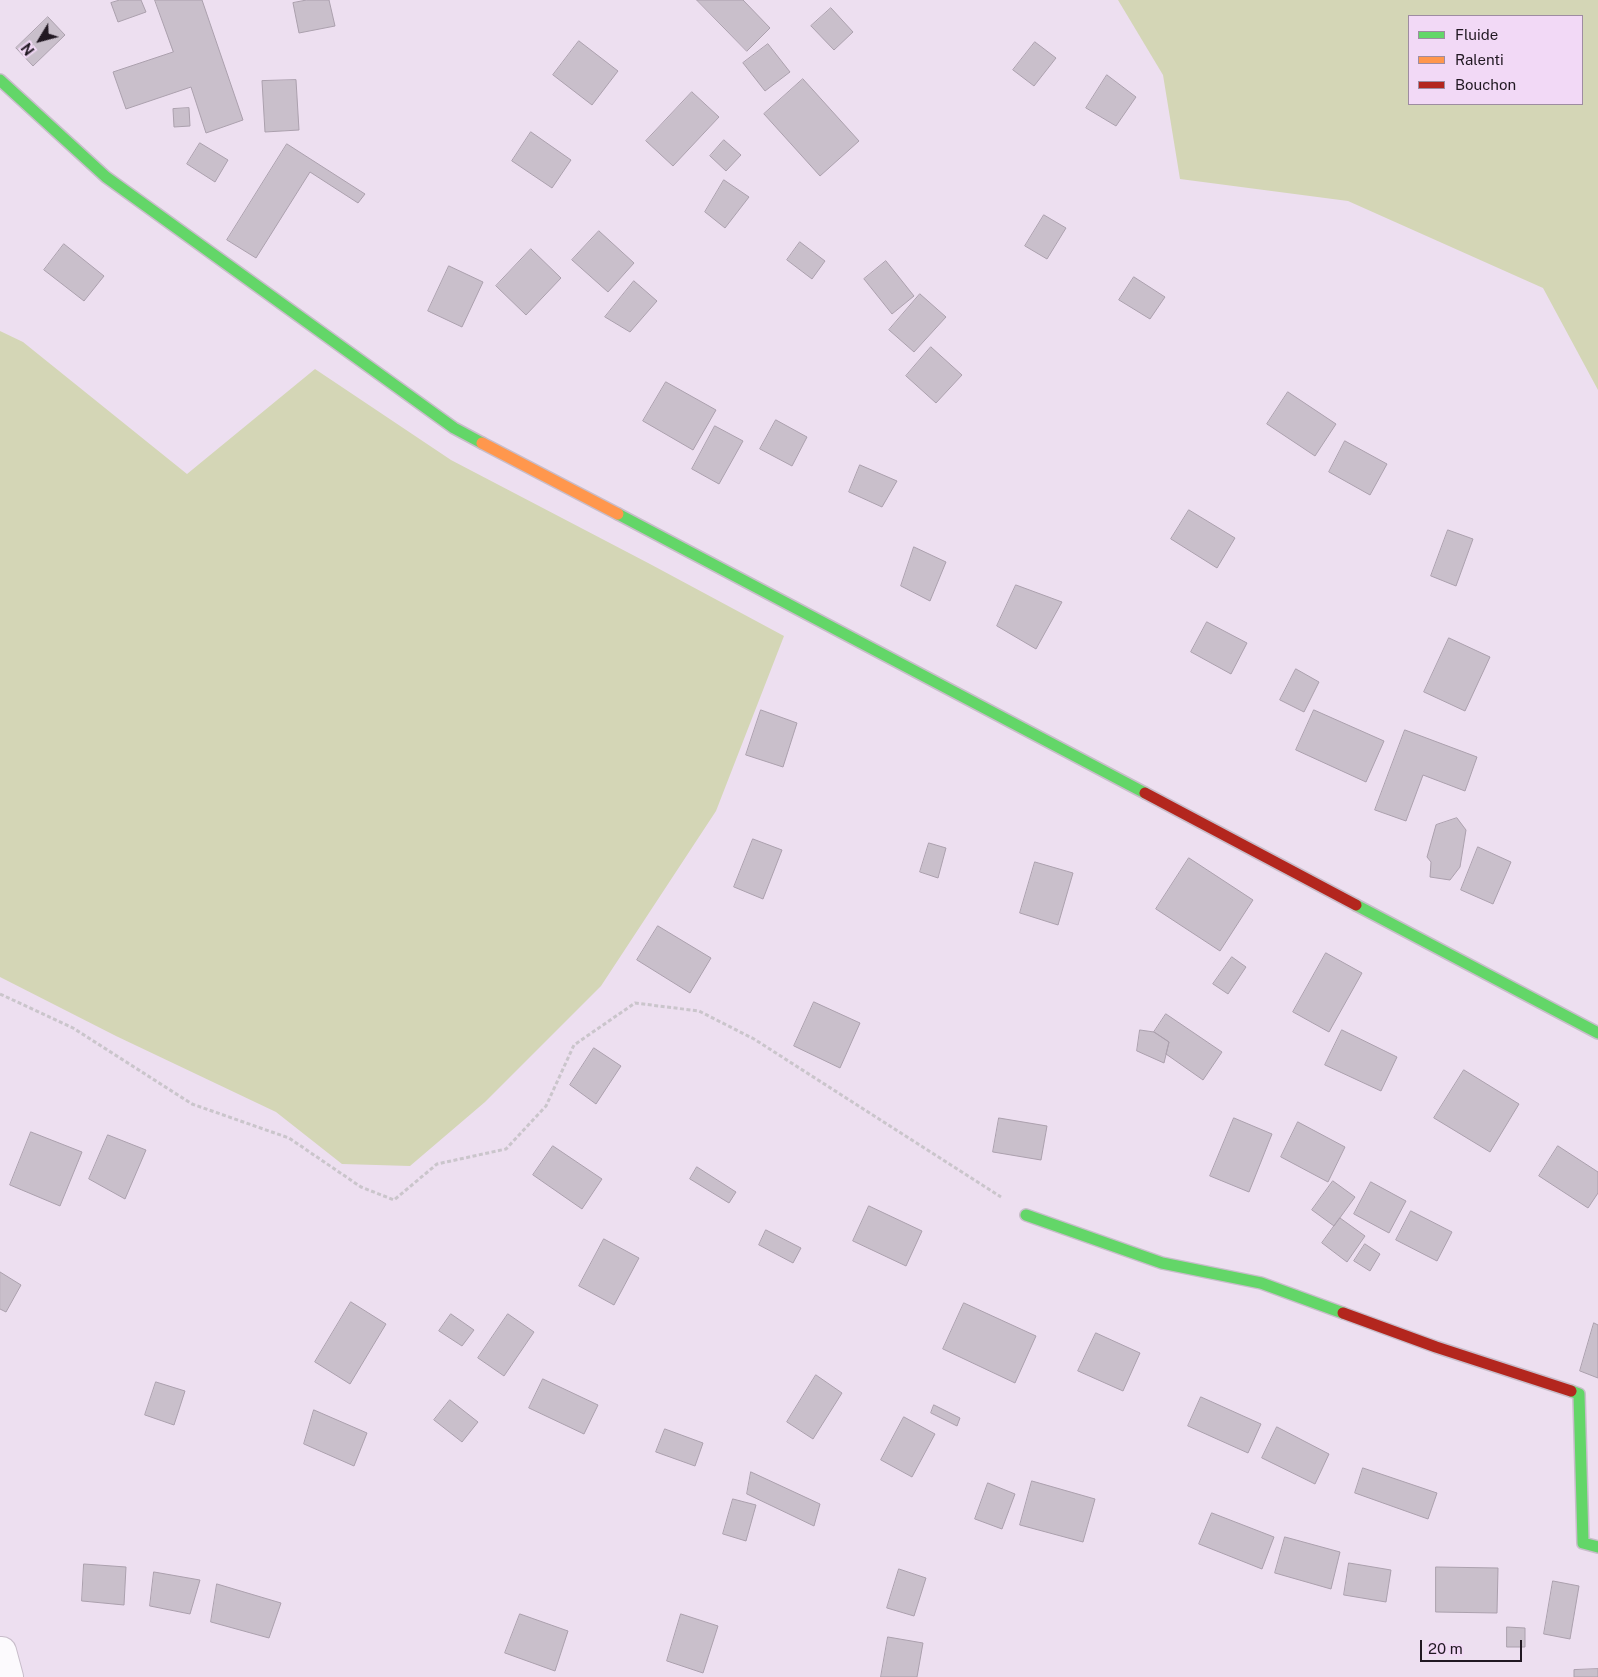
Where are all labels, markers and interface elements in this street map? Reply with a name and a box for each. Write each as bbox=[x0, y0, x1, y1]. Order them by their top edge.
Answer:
north arrow bbox=[15, 15, 65, 65]
legend bbox=[1408, 15, 1583, 105]
text: Fluide bbox=[1455, 26, 1498, 43]
text: N bbox=[18, 40, 38, 58]
text: Ralenti bbox=[1455, 51, 1504, 68]
text: Bouchon bbox=[1455, 76, 1516, 93]
scale bar bbox=[1423, 1630, 1526, 1662]
text: 20 m bbox=[1428, 1640, 1463, 1657]

